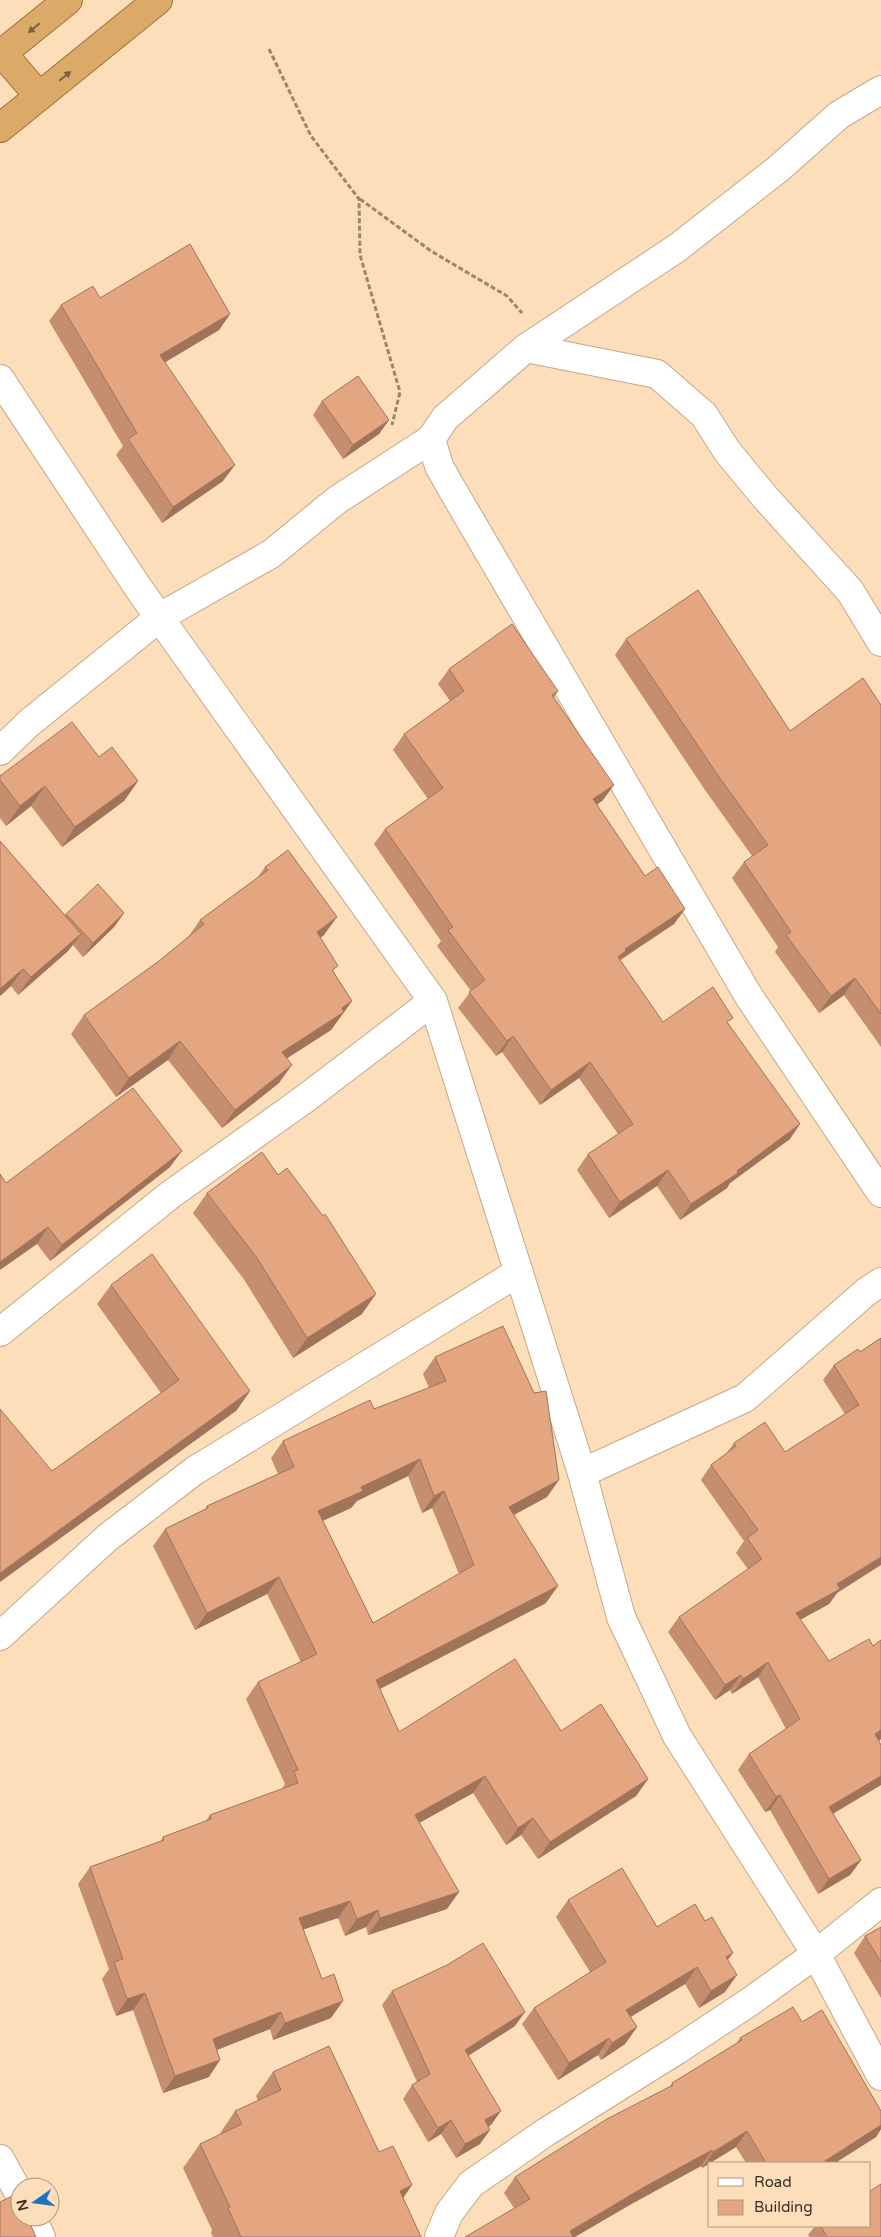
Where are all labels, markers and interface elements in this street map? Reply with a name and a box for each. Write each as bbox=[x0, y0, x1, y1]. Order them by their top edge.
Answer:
one-way arrow bbox=[28, 22, 41, 33]
one-way arrow bbox=[58, 70, 71, 81]
legend bbox=[708, 2162, 871, 2227]
text: Road bbox=[754, 2173, 792, 2191]
north arrow bbox=[10, 2177, 60, 2227]
text: N bbox=[13, 2198, 32, 2213]
text: Building bbox=[754, 2198, 813, 2216]

